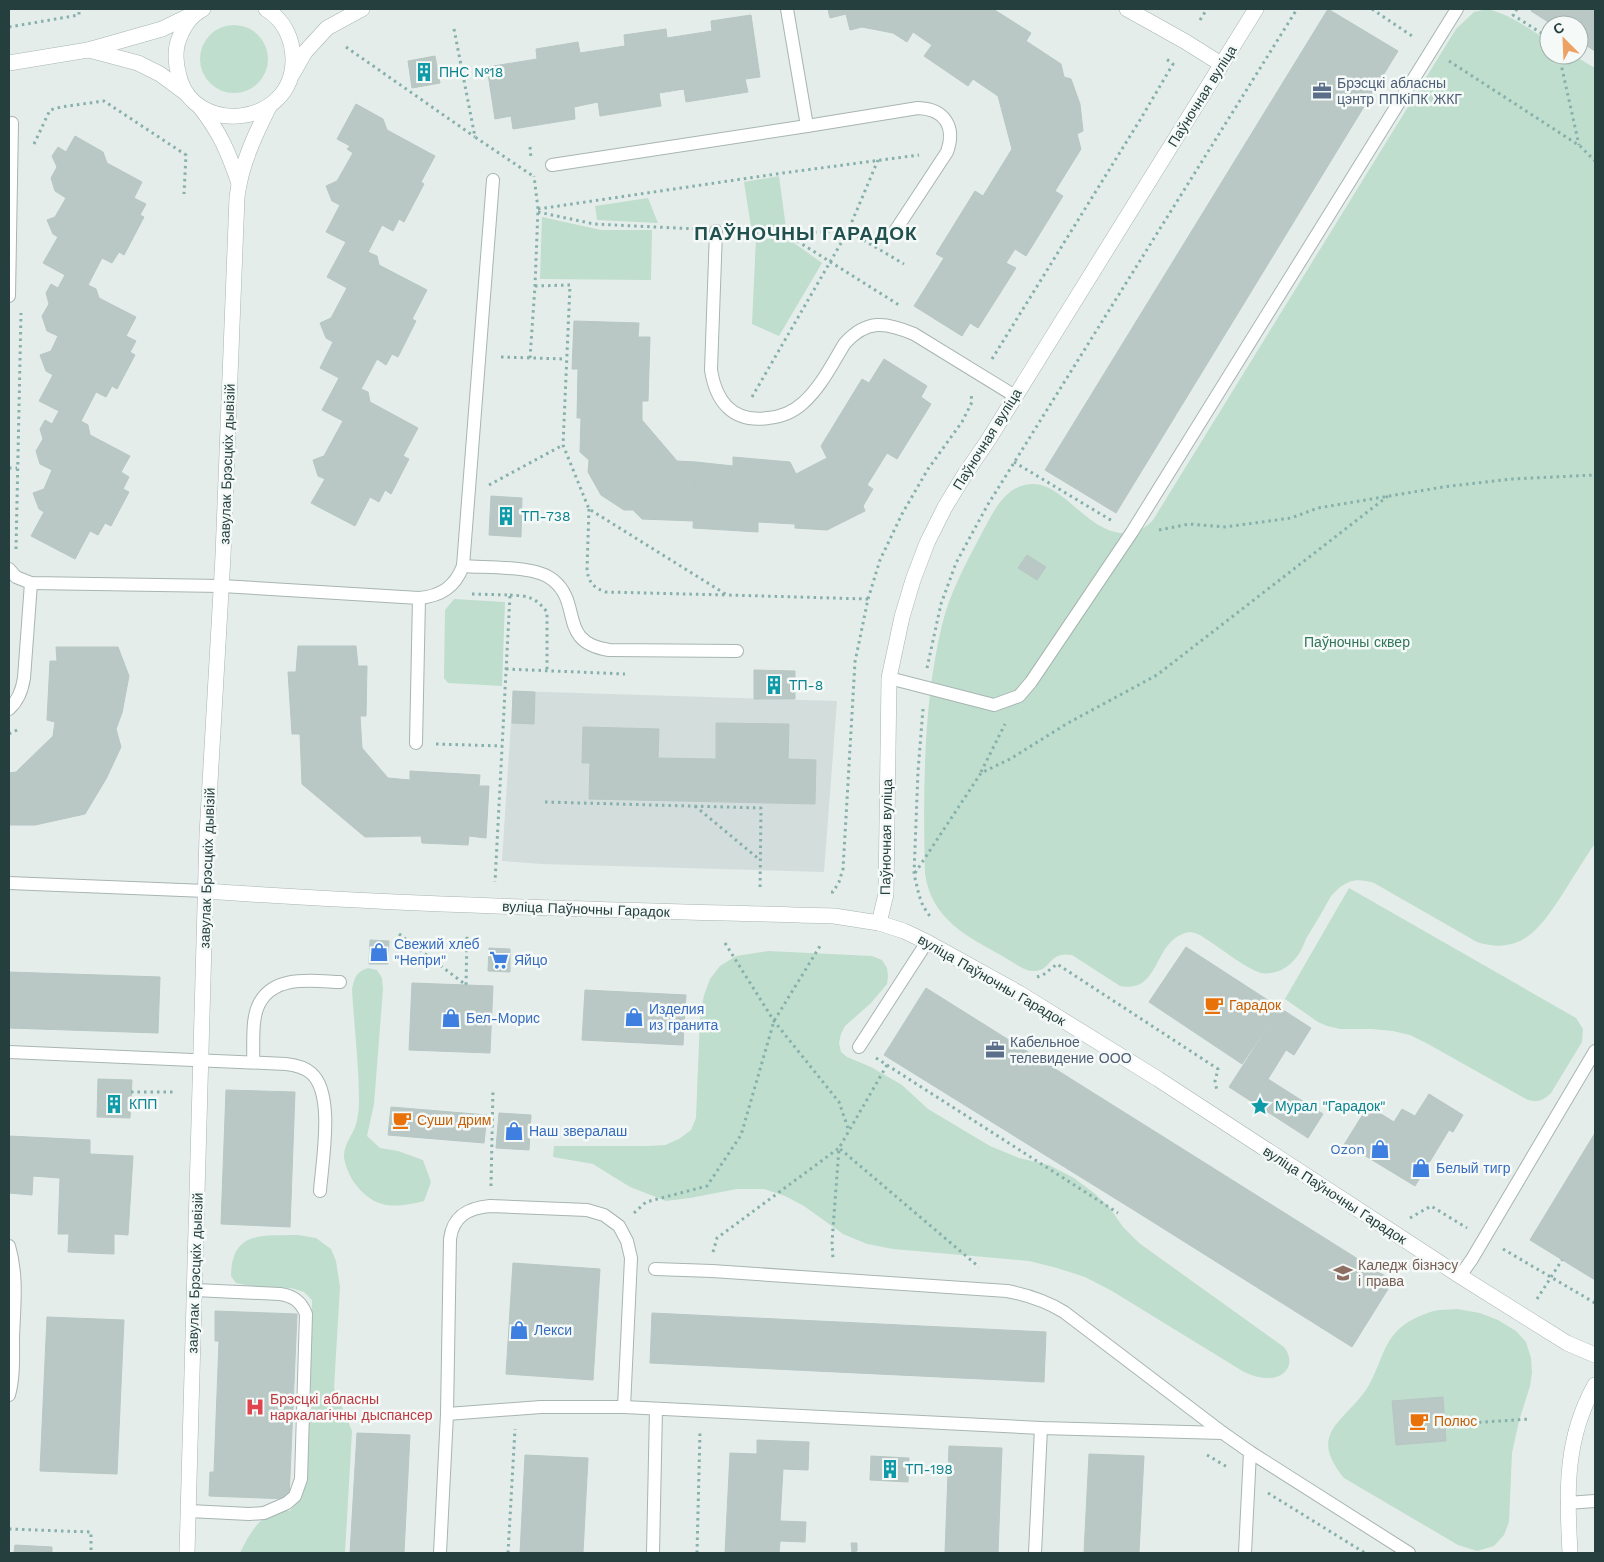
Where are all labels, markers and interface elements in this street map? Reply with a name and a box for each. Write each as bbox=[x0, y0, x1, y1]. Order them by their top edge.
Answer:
north arrow bbox=[1539, 15, 1589, 65]
text: С bbox=[1551, 19, 1567, 37]
street label: Паўночная вуліца bbox=[1164, 42, 1240, 149]
building icon: ПНС №18 bbox=[413, 61, 435, 83]
place label: ПНС №18 bbox=[439, 64, 503, 80]
place label: Брэсцкі абласны цэнтр ППКіПК ЖКГ bbox=[1337, 75, 1462, 107]
office icon: Брэсцкі абласны цэнтр ППКіПК ЖКГ bbox=[1311, 80, 1333, 102]
district label: ПАЎНОЧНЫ ГАРАДОК bbox=[694, 222, 918, 245]
street label: завулак Брэсцкіх дывізій bbox=[216, 383, 238, 545]
street label: Паўночная вуліца bbox=[949, 385, 1025, 492]
building icon: ТП-738 bbox=[495, 505, 517, 527]
place label: ТП-738 bbox=[521, 508, 571, 524]
park label: Паўночны сквер bbox=[1304, 634, 1410, 650]
building icon: ТП-8 bbox=[763, 674, 785, 696]
place label: ТП-8 bbox=[789, 677, 823, 693]
street label: Паўночная вуліца bbox=[877, 779, 895, 895]
street label: завулак Брэсцкіх дывізій bbox=[196, 787, 218, 949]
street label: вуліца Паўночны Гарадок bbox=[502, 898, 671, 920]
street label: вуліца Паўночны Гарадок bbox=[915, 931, 1069, 1029]
place label: Свежий хлеб "Непри" bbox=[394, 936, 480, 968]
shop icon: Свежий хлеб "Непри" bbox=[368, 941, 390, 963]
supermarket icon: Яйцо bbox=[488, 949, 510, 971]
place label: Яйцо bbox=[514, 952, 548, 968]
cafe icon: Гарадок bbox=[1203, 994, 1225, 1016]
place label: Гарадок bbox=[1229, 997, 1282, 1013]
place label: Изделия из гранита bbox=[649, 1001, 718, 1033]
shop icon: Изделия из гранита bbox=[623, 1006, 645, 1028]
shop icon: Бел-Морис bbox=[440, 1007, 462, 1029]
place label: Бел-Морис bbox=[466, 1010, 540, 1026]
place label: Кабельное телевидение ООО bbox=[1010, 1034, 1132, 1066]
office icon: Кабельное телевидение ООО bbox=[984, 1039, 1006, 1061]
building icon: КПП bbox=[103, 1093, 125, 1115]
place icon: Мурал "Гарадок" bbox=[1249, 1095, 1271, 1117]
place label: КПП bbox=[129, 1096, 157, 1112]
place label: Мурал "Гарадок" bbox=[1275, 1098, 1386, 1114]
cafe icon: Суши дрим bbox=[391, 1109, 413, 1131]
place label: Суши дрим bbox=[417, 1112, 491, 1128]
shop icon: Наш звералаш bbox=[503, 1120, 525, 1142]
place label: Наш звералаш bbox=[529, 1123, 627, 1139]
shop icon: Ozon bbox=[1369, 1138, 1391, 1160]
place label: Ozon bbox=[1330, 1141, 1365, 1157]
street label: вуліца Паўночны Гарадок bbox=[1260, 1143, 1410, 1248]
shop icon: Белый тигр bbox=[1410, 1157, 1432, 1179]
place label: Белый тигр bbox=[1436, 1160, 1511, 1176]
street label: завулак Брэсцкіх дывізій bbox=[184, 1192, 206, 1354]
place label: Каледж бізнэсу і права bbox=[1358, 1257, 1458, 1289]
school or university icon: Каледж бізнэсу і права bbox=[1332, 1262, 1354, 1284]
shop icon: Лекси bbox=[508, 1319, 530, 1341]
place label: Лекси bbox=[534, 1322, 572, 1338]
place label: Брэсцкі абласны наркалагічны дыспансер bbox=[270, 1391, 433, 1423]
hospital icon: Брэсцкі абласны наркалагічны дыспансер bbox=[244, 1396, 266, 1418]
cafe icon: Полюс bbox=[1408, 1410, 1430, 1432]
place label: Полюс bbox=[1434, 1413, 1477, 1429]
building icon: ТП-198 bbox=[879, 1458, 901, 1480]
place label: ТП-198 bbox=[905, 1461, 953, 1477]

